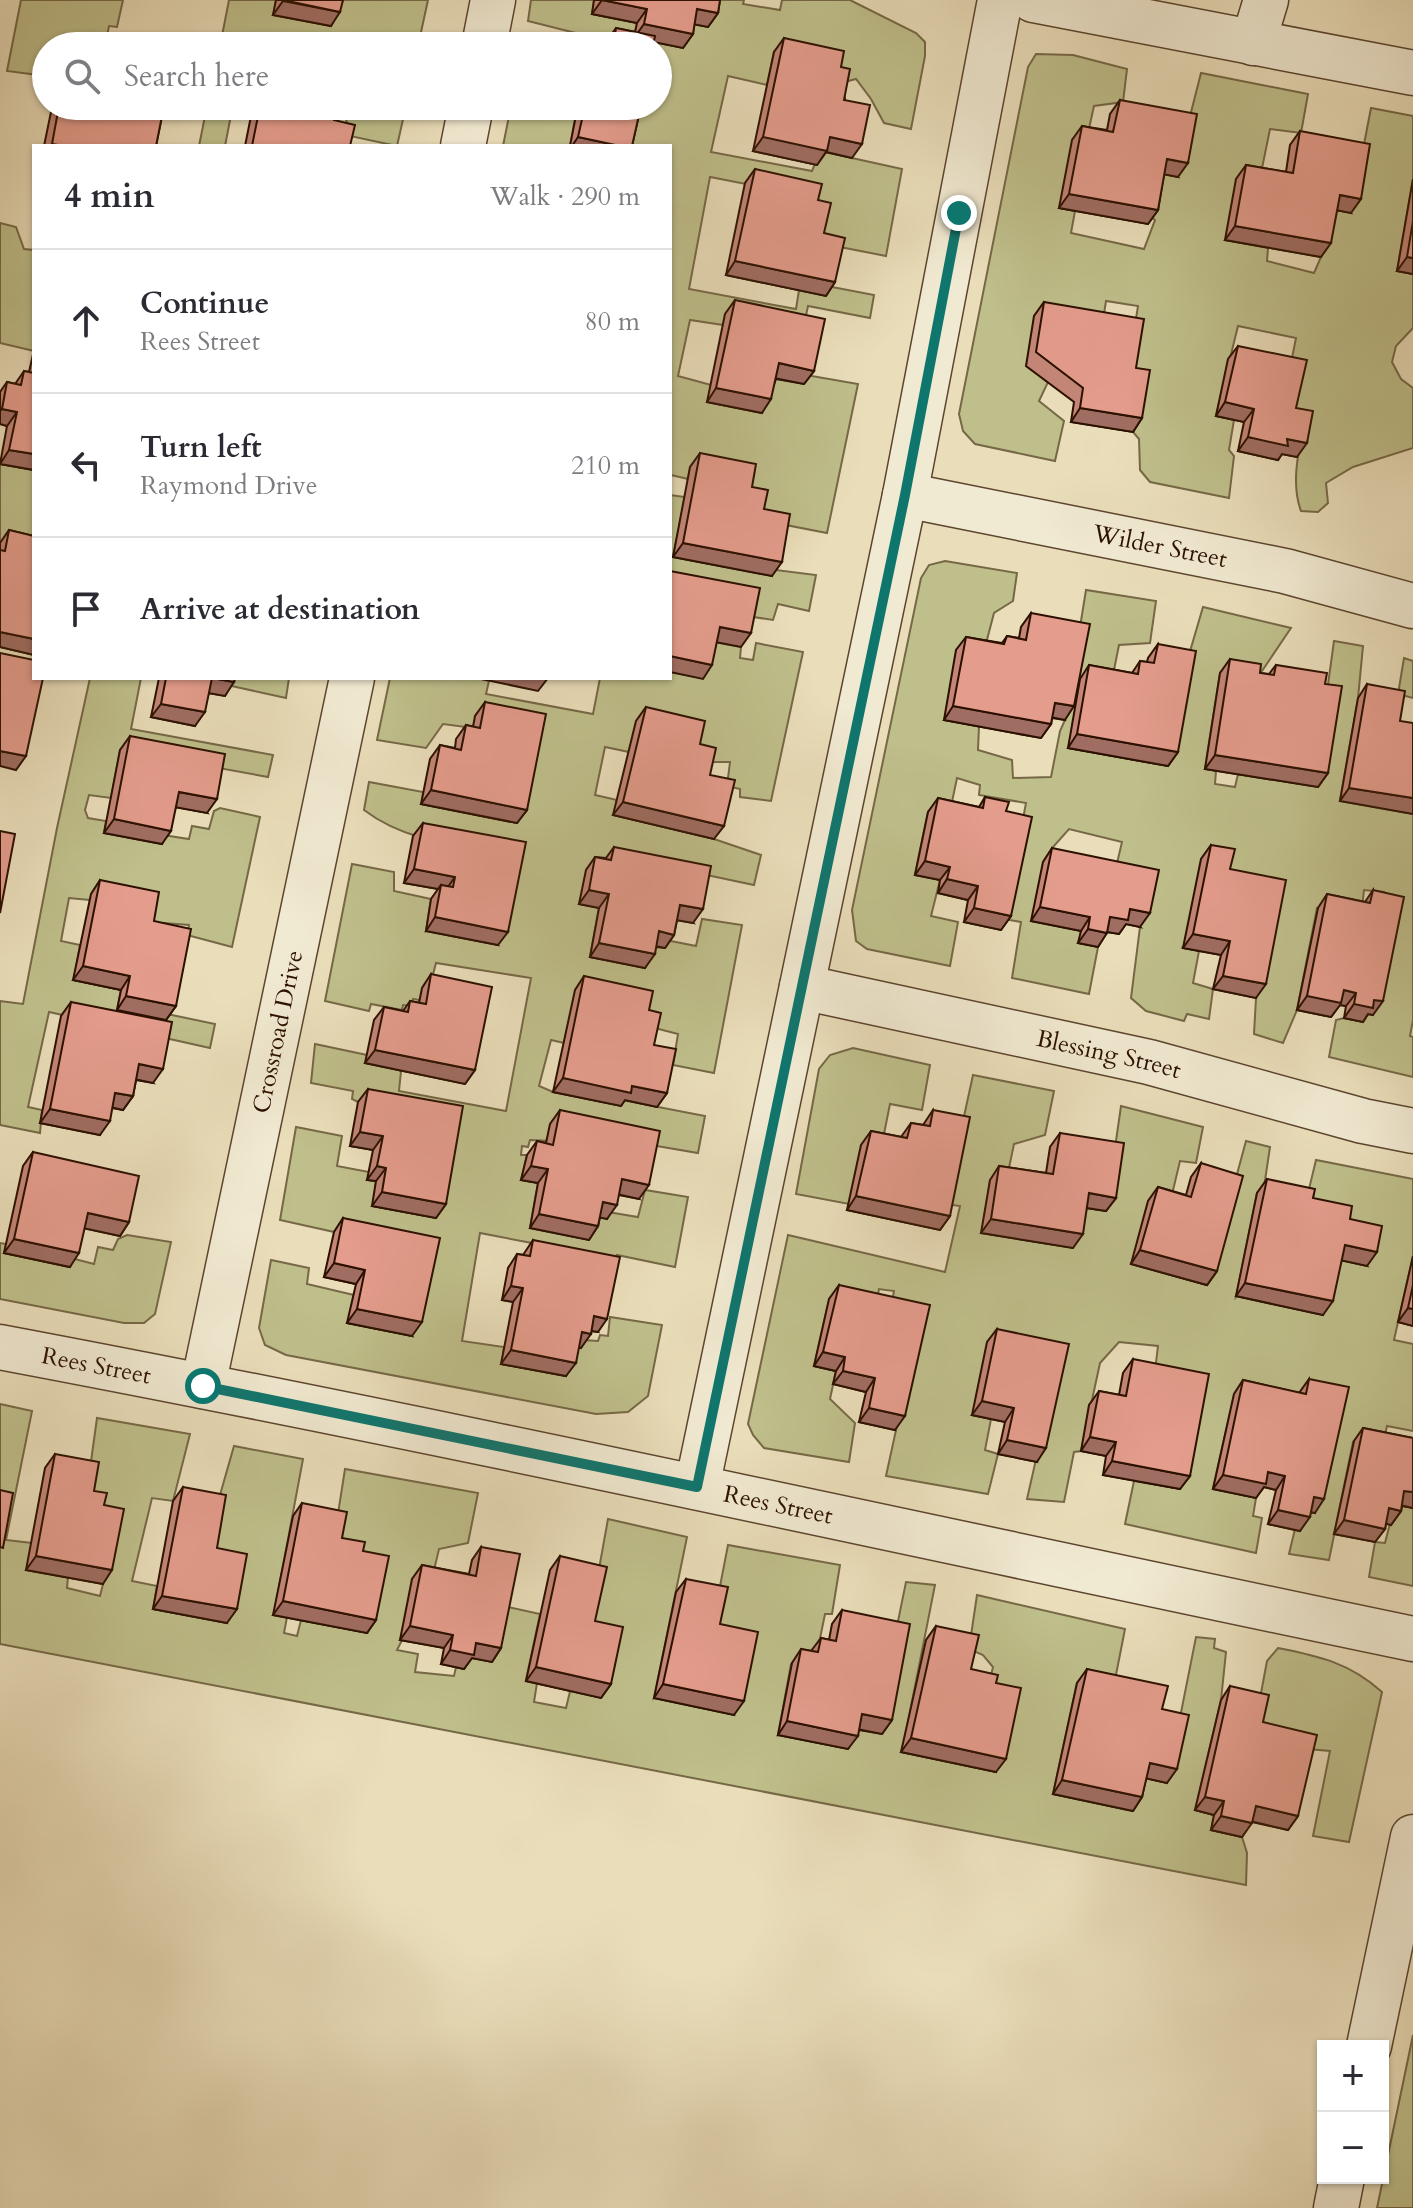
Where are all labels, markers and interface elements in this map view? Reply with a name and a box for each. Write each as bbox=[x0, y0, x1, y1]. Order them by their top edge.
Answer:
search box bbox=[32, 32, 672, 120]
icon: search bbox=[60, 54, 104, 98]
text: Search here bbox=[124, 56, 269, 97]
text: 4 min bbox=[64, 173, 155, 219]
text: Walk · 290 m bbox=[490, 179, 640, 214]
route end bbox=[941, 195, 977, 231]
text: Continue bbox=[140, 283, 269, 324]
icon: ahead bbox=[64, 299, 108, 343]
text: 80 m bbox=[584, 304, 640, 339]
text: Rees Street bbox=[140, 324, 260, 359]
text: Turn left bbox=[140, 427, 262, 468]
icon: left bbox=[64, 443, 108, 487]
text: 210 m bbox=[571, 448, 640, 483]
text: Raymond Drive bbox=[140, 468, 318, 503]
street label: Wilder Street bbox=[1089, 517, 1230, 576]
icon: arrive bbox=[64, 587, 108, 631]
text: Arrive at destination bbox=[140, 589, 420, 630]
street label: Crossroad Drive bbox=[245, 947, 311, 1116]
street label: Blessing Street bbox=[1033, 1022, 1185, 1087]
street label: Rees Street bbox=[39, 1339, 154, 1393]
route start bbox=[185, 1368, 221, 1404]
street label: Rees Street bbox=[720, 1478, 836, 1533]
map controls bbox=[1317, 2040, 1389, 2184]
button: + bbox=[1317, 2040, 1389, 2112]
button: − bbox=[1317, 2112, 1389, 2184]

